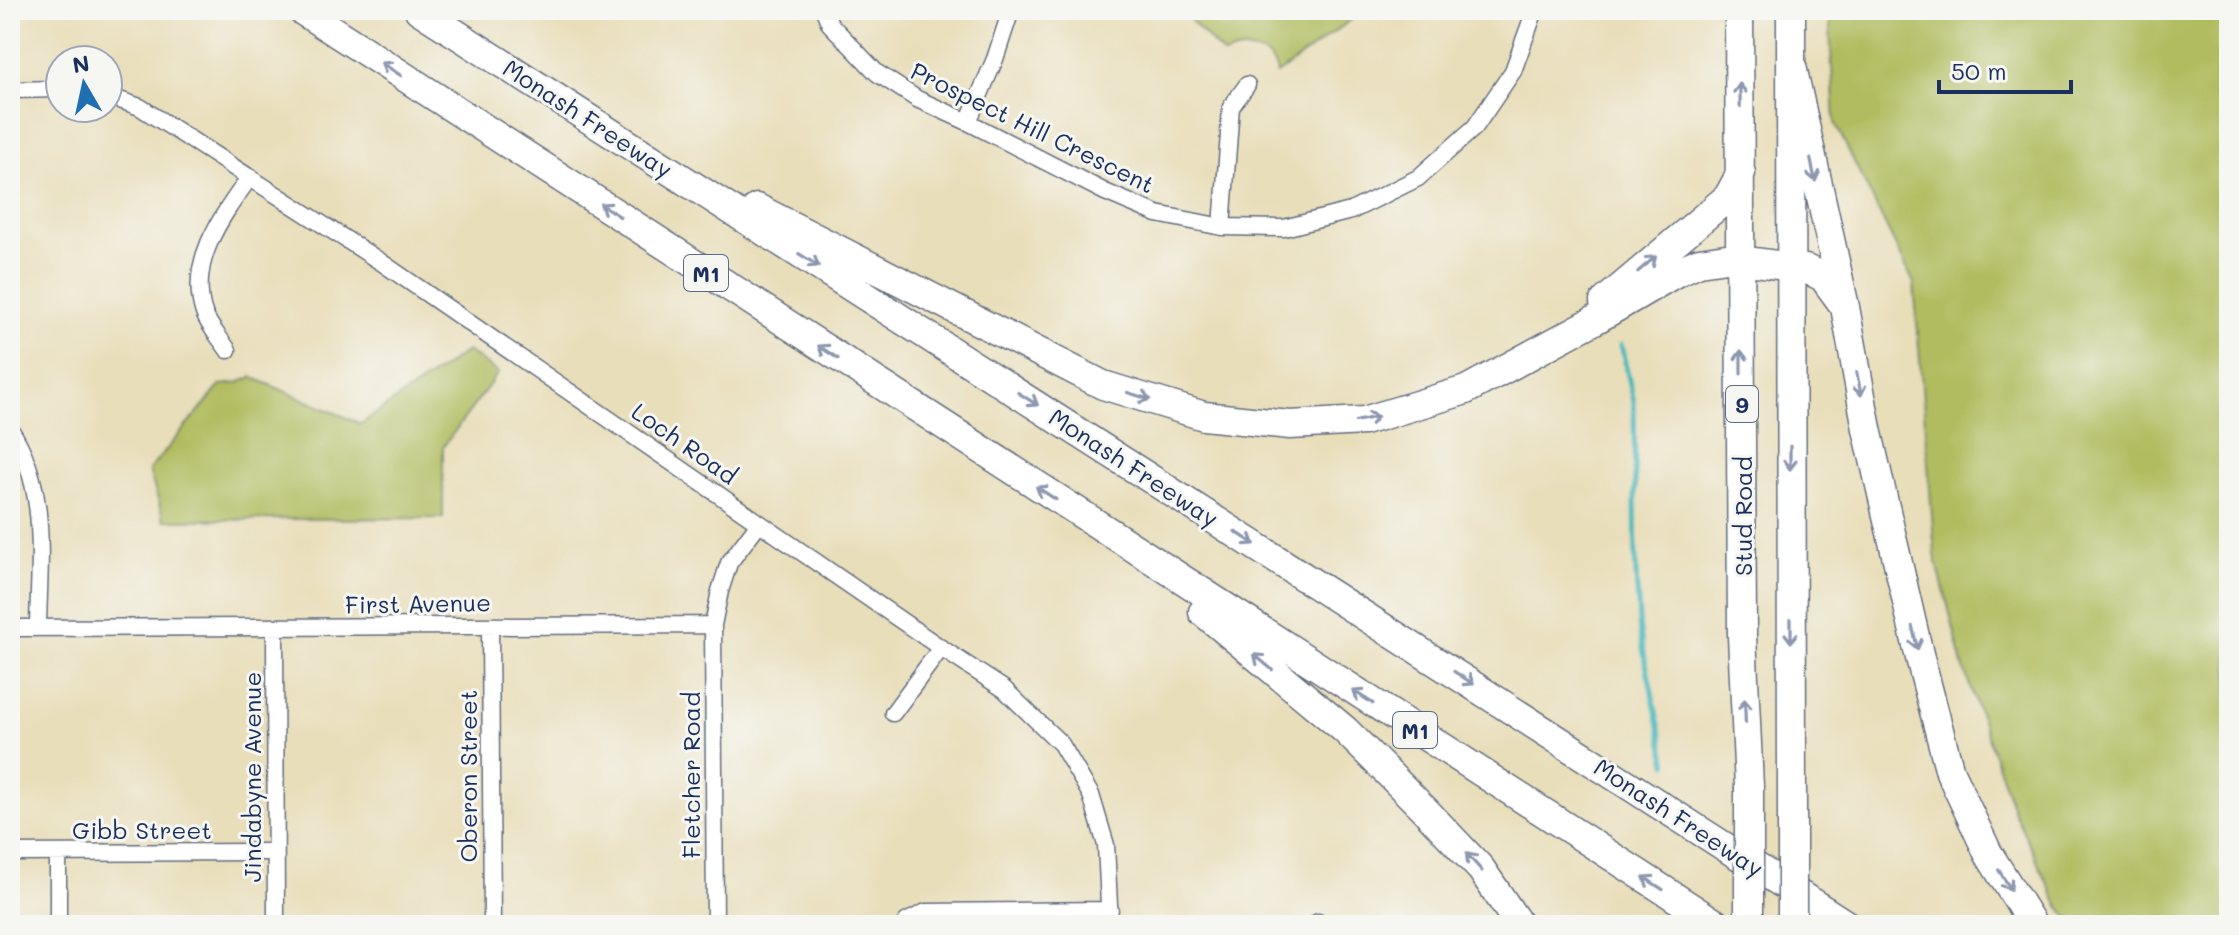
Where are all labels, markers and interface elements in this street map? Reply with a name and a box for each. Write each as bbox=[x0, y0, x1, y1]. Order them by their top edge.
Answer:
north arrow bbox=[44, 44, 124, 124]
scale bar bbox=[1939, 44, 2071, 94]
text: N bbox=[70, 48, 91, 79]
street label: Monash Freeway bbox=[497, 52, 679, 184]
street label: Prospect Hill Crescent bbox=[906, 54, 1160, 200]
text: 50 m bbox=[1951, 55, 2007, 86]
one-way arrow bbox=[381, 60, 403, 77]
one-way arrow bbox=[1732, 82, 1748, 109]
one-way arrow bbox=[1806, 156, 1821, 182]
one-way arrow bbox=[599, 202, 621, 219]
one-way arrow bbox=[797, 252, 820, 268]
road number: M1 bbox=[684, 255, 728, 291]
one-way arrow bbox=[1636, 255, 1657, 273]
one-way arrow bbox=[817, 343, 840, 359]
one-way arrow bbox=[1734, 349, 1749, 376]
one-way arrow bbox=[1852, 371, 1867, 396]
road number: 9 bbox=[1726, 386, 1758, 422]
one-way arrow bbox=[1126, 389, 1152, 404]
one-way arrow bbox=[1017, 391, 1039, 408]
street label: Loch Road bbox=[626, 395, 744, 491]
street label: Monash Freeway bbox=[1043, 401, 1225, 533]
one-way arrow bbox=[1354, 411, 1380, 426]
one-way arrow bbox=[1782, 444, 1798, 471]
street label: Stud Road bbox=[1727, 456, 1758, 576]
one-way arrow bbox=[1035, 485, 1058, 501]
one-way arrow bbox=[1234, 530, 1256, 546]
street label: First Avenue bbox=[345, 586, 491, 620]
one-way arrow bbox=[1783, 617, 1799, 644]
one-way arrow bbox=[1908, 624, 1923, 650]
one-way arrow bbox=[1253, 653, 1274, 671]
one-way arrow bbox=[1452, 671, 1475, 687]
street label: Jindabyne Avenue bbox=[236, 672, 267, 882]
one-way arrow bbox=[1352, 689, 1375, 705]
street label: Oberon Street bbox=[452, 690, 483, 862]
street label: Fletcher Road bbox=[675, 692, 706, 858]
one-way arrow bbox=[1738, 698, 1753, 725]
road number: M1 bbox=[1393, 712, 1437, 748]
street label: Monash Freeway bbox=[1588, 751, 1770, 883]
street label: Gibb Street bbox=[72, 814, 212, 845]
one-way arrow bbox=[1465, 852, 1483, 872]
one-way arrow bbox=[1997, 868, 2013, 891]
one-way arrow bbox=[1642, 874, 1664, 891]

